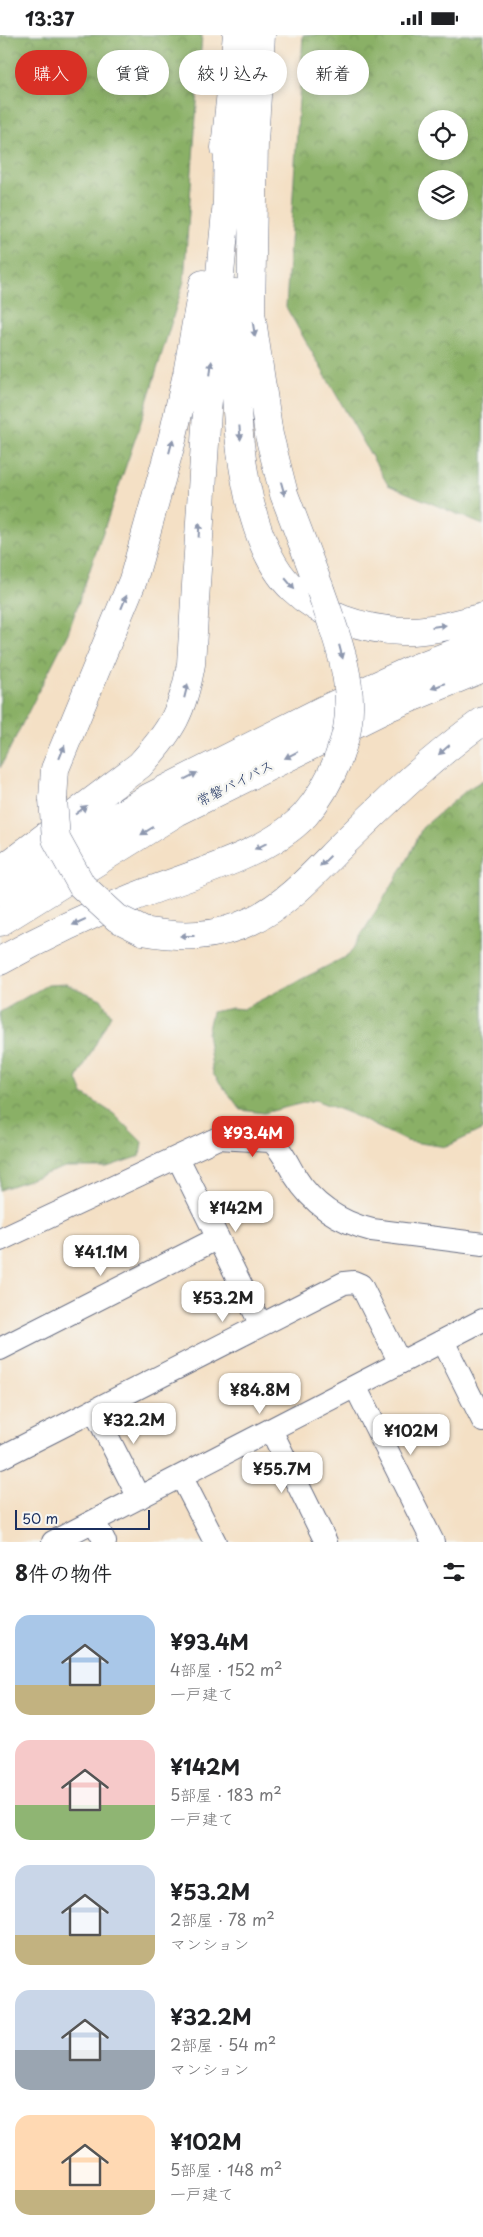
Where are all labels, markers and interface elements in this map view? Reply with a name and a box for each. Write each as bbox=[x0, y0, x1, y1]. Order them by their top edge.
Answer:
text: 13:37 bbox=[25, 4, 74, 32]
chip: 購入 bbox=[15, 50, 87, 95]
chip: 賃貸 bbox=[97, 50, 169, 95]
chip: 絞り込み bbox=[179, 50, 287, 95]
chip: 新着 bbox=[297, 50, 369, 95]
map controls bbox=[418, 110, 468, 220]
button: locate bbox=[418, 110, 468, 160]
button: layers bbox=[418, 170, 468, 220]
one-way arrow bbox=[250, 322, 258, 338]
one-way arrow bbox=[207, 359, 215, 375]
one-way arrow bbox=[236, 425, 244, 441]
one-way arrow bbox=[167, 439, 175, 454]
one-way arrow bbox=[280, 482, 288, 497]
one-way arrow bbox=[195, 521, 203, 537]
one-way arrow bbox=[284, 578, 295, 591]
one-way arrow bbox=[121, 595, 129, 609]
one-way arrow bbox=[431, 622, 447, 630]
one-way arrow bbox=[337, 645, 345, 660]
one-way arrow bbox=[431, 683, 445, 691]
one-way arrow bbox=[182, 684, 190, 699]
one-way arrow bbox=[59, 745, 67, 759]
one-way arrow bbox=[437, 745, 450, 756]
one-way arrow bbox=[284, 752, 298, 760]
street label: 常磐バイパス bbox=[193, 754, 277, 811]
one-way arrow bbox=[184, 772, 199, 780]
one-way arrow bbox=[74, 805, 88, 815]
one-way arrow bbox=[140, 826, 154, 836]
one-way arrow bbox=[254, 842, 268, 850]
one-way arrow bbox=[319, 855, 331, 867]
one-way arrow bbox=[72, 919, 86, 927]
one-way arrow bbox=[179, 932, 195, 940]
pin: ¥93.4M bbox=[212, 1115, 294, 1158]
text: ¥93.4M bbox=[223, 1120, 283, 1144]
pin: ¥142M bbox=[201, 1191, 271, 1233]
text: ¥142M bbox=[209, 1195, 263, 1219]
pin: ¥41.1M bbox=[60, 1235, 142, 1277]
text: ¥41.1M bbox=[74, 1239, 128, 1263]
pin: ¥53.2M bbox=[182, 1281, 264, 1323]
text: ¥53.2M bbox=[192, 1285, 254, 1309]
pin: ¥84.8M bbox=[219, 1373, 301, 1415]
text: ¥84.8M bbox=[230, 1377, 290, 1401]
pin: ¥32.2M bbox=[93, 1403, 175, 1445]
text: ¥32.2M bbox=[103, 1407, 165, 1431]
pin: ¥102M bbox=[376, 1413, 446, 1456]
text: ¥102M bbox=[384, 1418, 438, 1442]
pin: ¥55.7M bbox=[241, 1451, 323, 1494]
text: ¥55.7M bbox=[253, 1456, 311, 1480]
scale bar bbox=[15, 1507, 150, 1530]
text: 50 m bbox=[22, 1508, 58, 1529]
text: 8件の物件 bbox=[15, 1556, 112, 1588]
icon: filters bbox=[440, 1558, 468, 1586]
text: ¥93.4M bbox=[170, 1625, 249, 1657]
icon: home bbox=[55, 1635, 115, 1695]
text: 4部屋 · 152 m² bbox=[170, 1657, 283, 1681]
text: 一戸建て bbox=[170, 1681, 234, 1705]
text: ¥142M bbox=[170, 1750, 240, 1782]
icon: home bbox=[55, 1760, 115, 1820]
text: 5部屋 · 183 m² bbox=[170, 1782, 282, 1806]
text: 一戸建て bbox=[170, 1806, 234, 1830]
text: ¥53.2M bbox=[170, 1875, 250, 1907]
icon: home bbox=[55, 1885, 115, 1945]
text: 2部屋 · 78 m² bbox=[170, 1907, 275, 1931]
text: マンション bbox=[170, 1931, 249, 1955]
text: ¥32.2M bbox=[170, 2000, 252, 2032]
icon: home bbox=[55, 2010, 115, 2070]
text: 2部屋 · 54 m² bbox=[170, 2032, 276, 2056]
text: マンション bbox=[170, 2056, 249, 2080]
text: ¥102M bbox=[170, 2125, 242, 2157]
icon: home bbox=[55, 2135, 115, 2195]
text: 5部屋 · 148 m² bbox=[170, 2157, 282, 2181]
text: 一戸建て bbox=[170, 2181, 234, 2205]

